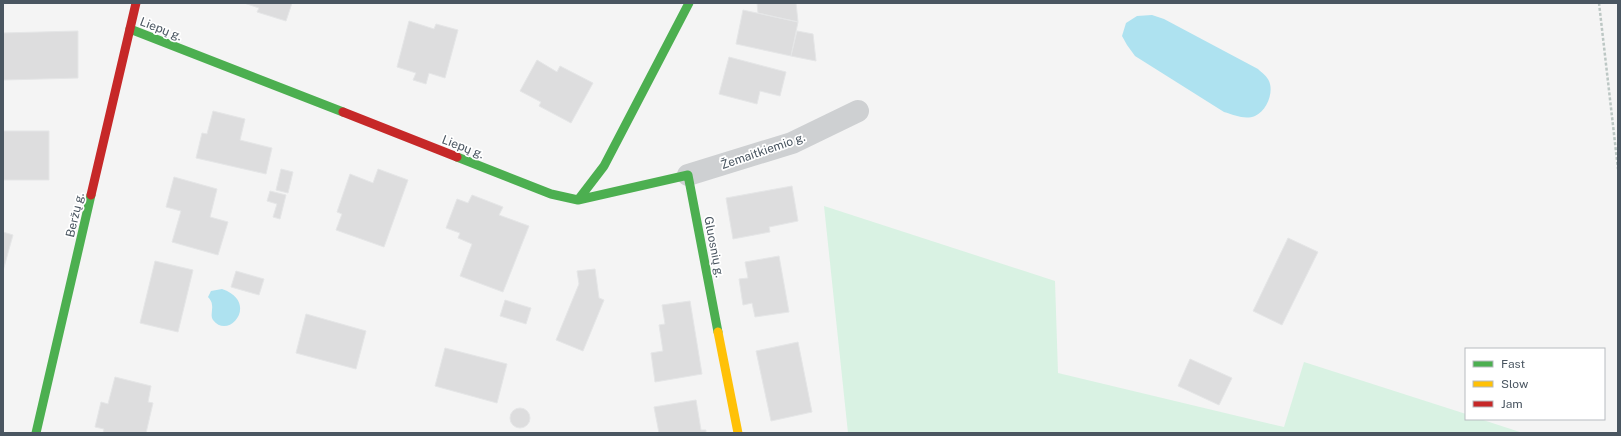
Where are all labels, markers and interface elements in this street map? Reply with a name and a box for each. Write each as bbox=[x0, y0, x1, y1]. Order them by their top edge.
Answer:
street label: Liepų g. bbox=[138, 15, 184, 43]
street label: Žemaitkiemio g. bbox=[719, 130, 807, 172]
street label: Liepų g. bbox=[440, 133, 486, 161]
street label: Beržų g. bbox=[63, 191, 87, 239]
street label: Gluosnių g. bbox=[701, 215, 727, 279]
legend bbox=[1465, 348, 1605, 420]
text: Fast bbox=[1501, 357, 1526, 371]
text: Slow bbox=[1501, 377, 1529, 391]
text: Jam bbox=[1501, 397, 1523, 411]

